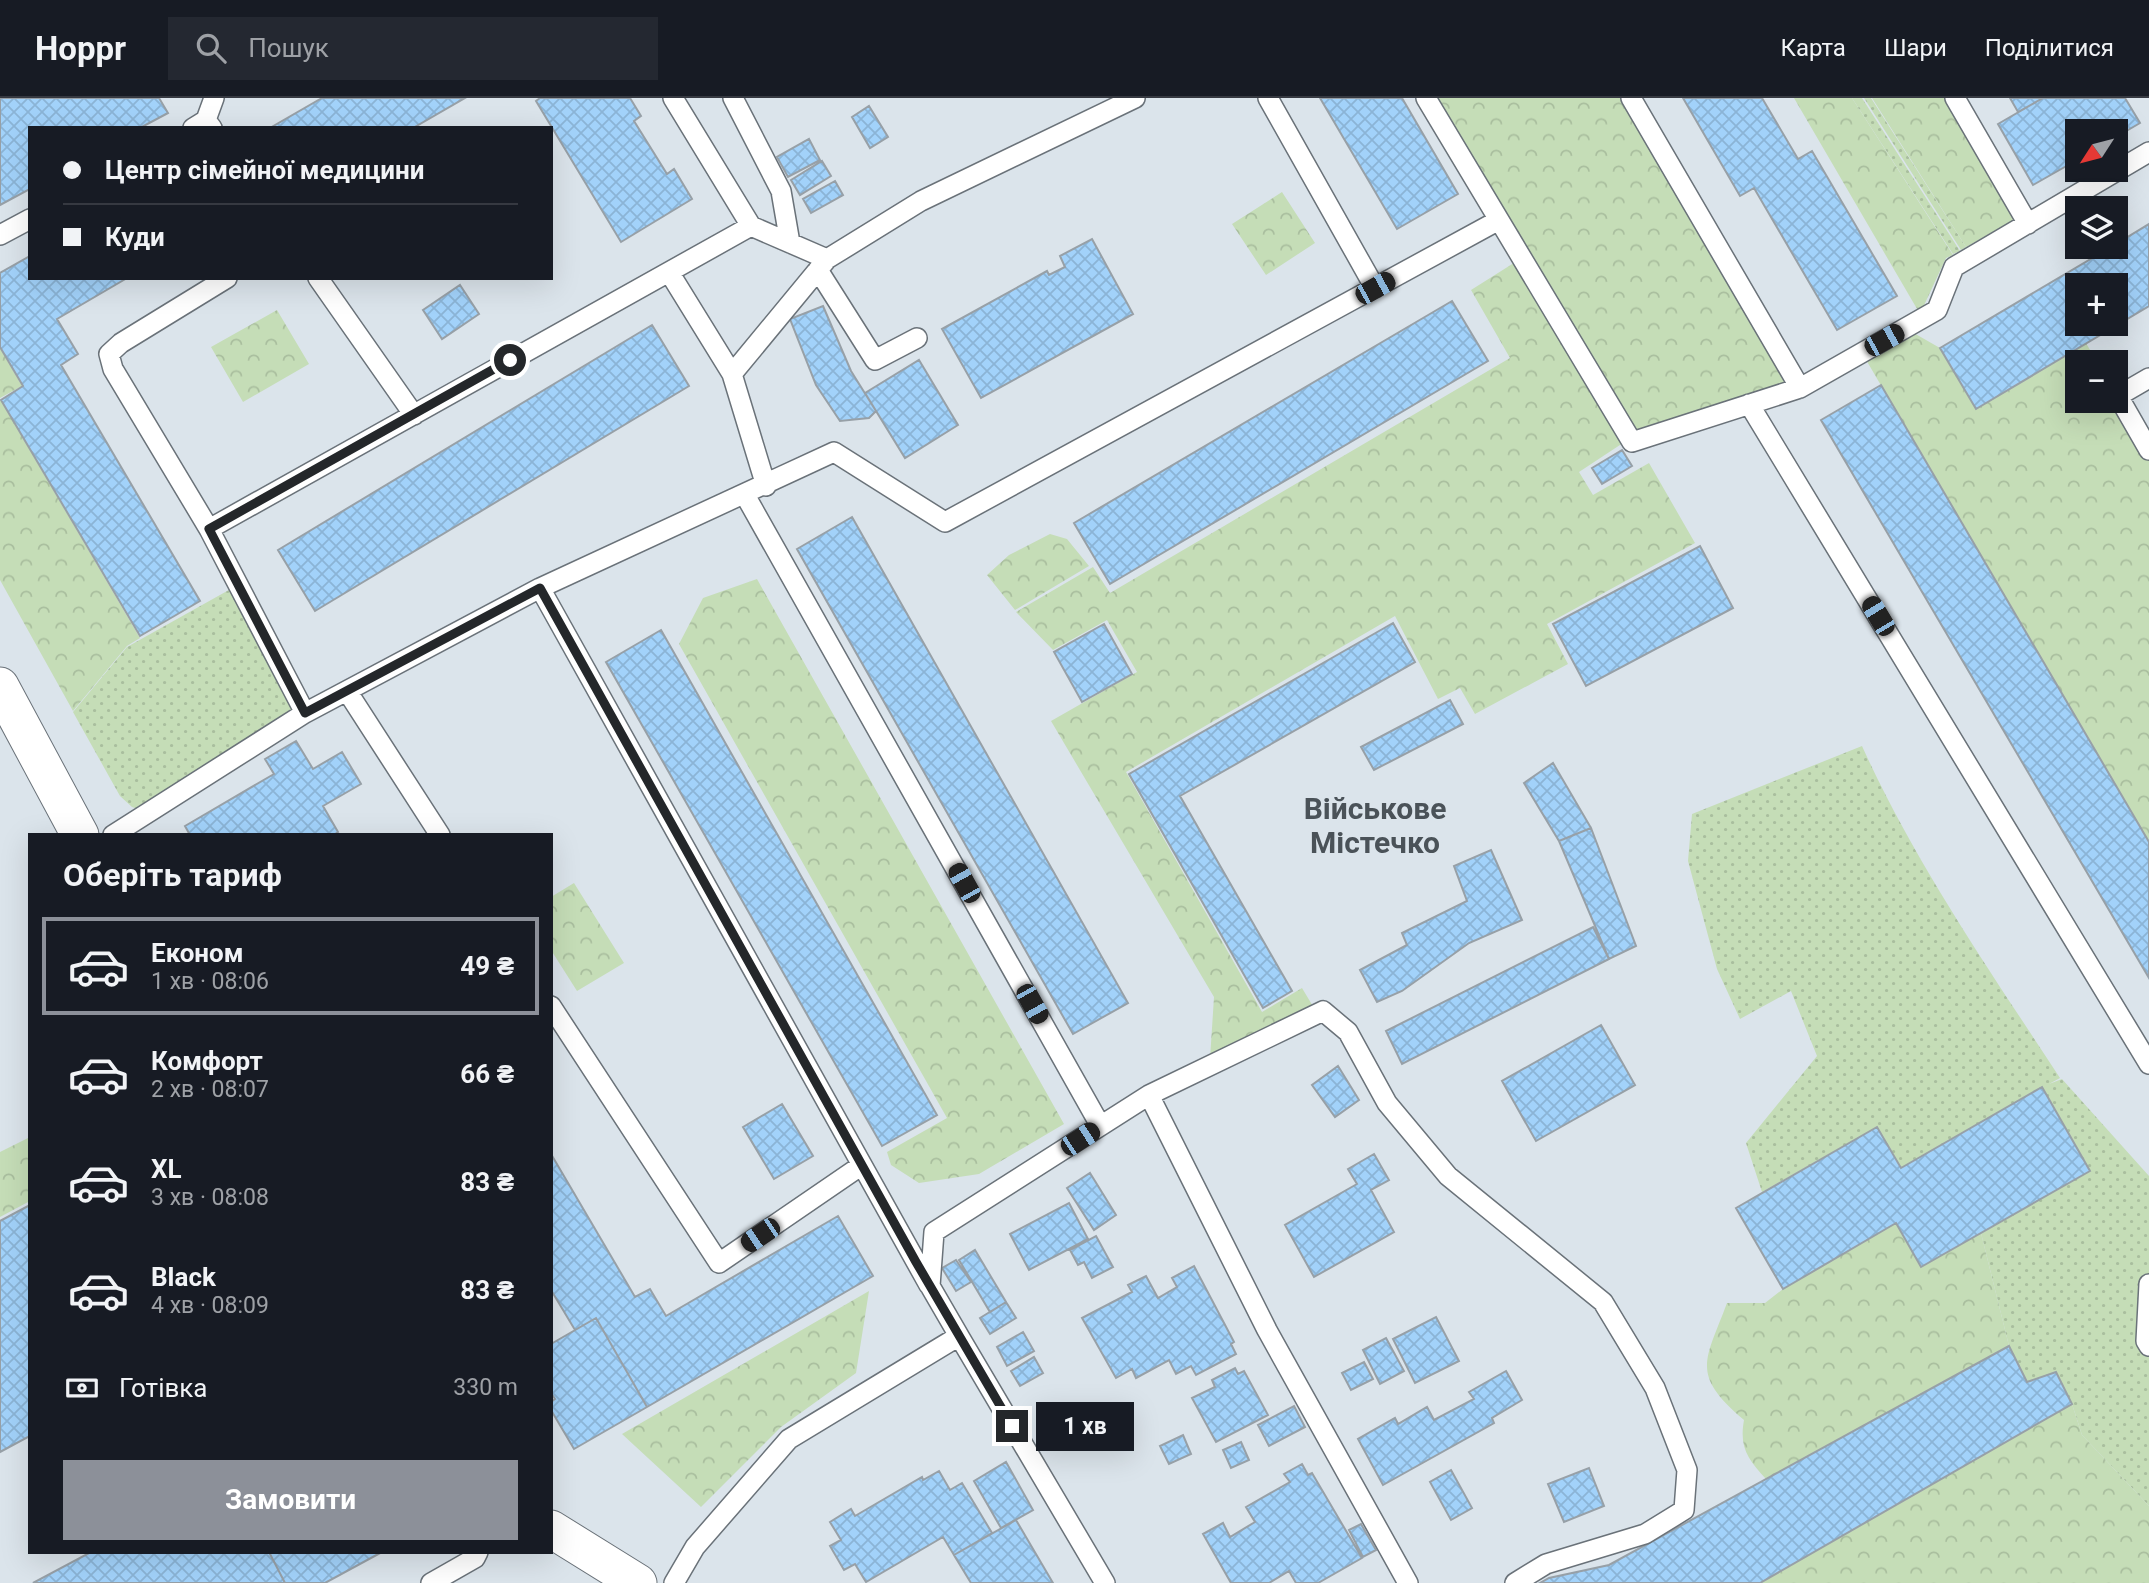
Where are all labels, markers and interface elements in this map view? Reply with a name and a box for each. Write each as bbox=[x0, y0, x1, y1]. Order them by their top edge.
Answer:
search box bbox=[168, 17, 658, 80]
text: Hoppr bbox=[35, 29, 126, 68]
icon: search bbox=[192, 29, 230, 67]
text: Пошук bbox=[248, 33, 329, 63]
text: Карта bbox=[1780, 34, 1846, 62]
text: Шари bbox=[1884, 34, 1947, 62]
text: Поділитися bbox=[1985, 34, 2114, 62]
north arrow bbox=[2065, 119, 2128, 182]
map controls bbox=[2065, 119, 2128, 413]
text: Центр сімейної медицини bbox=[105, 155, 424, 185]
button: layers bbox=[2065, 196, 2128, 259]
text: Куди bbox=[105, 222, 165, 252]
car bbox=[1352, 269, 1399, 307]
button: + bbox=[2065, 273, 2128, 336]
car bbox=[1861, 321, 1908, 359]
route start bbox=[494, 344, 526, 376]
button: − bbox=[2065, 350, 2128, 413]
car bbox=[1859, 593, 1898, 639]
district label: Військове Містечко bbox=[1304, 791, 1446, 860]
text: Оберіть тариф bbox=[63, 856, 282, 894]
car bbox=[945, 860, 984, 906]
icon: car bbox=[67, 935, 130, 998]
text: Економ bbox=[151, 938, 243, 968]
text: 49 ₴ bbox=[460, 951, 514, 981]
text: 1 хв · 08:06 bbox=[151, 968, 269, 995]
car bbox=[1013, 981, 1052, 1027]
icon: car bbox=[67, 1043, 130, 1106]
text: Комфорт bbox=[151, 1046, 263, 1076]
text: 66 ₴ bbox=[460, 1059, 514, 1089]
text: 2 хв · 08:07 bbox=[151, 1076, 269, 1103]
car bbox=[1057, 1119, 1104, 1159]
icon: car bbox=[67, 1151, 130, 1214]
text: XL bbox=[151, 1154, 182, 1184]
text: 83 ₴ bbox=[460, 1167, 514, 1197]
text: 3 хв · 08:08 bbox=[151, 1184, 269, 1211]
car bbox=[737, 1215, 784, 1255]
icon: car bbox=[67, 1259, 130, 1322]
text: Black bbox=[151, 1262, 216, 1292]
text: 83 ₴ bbox=[460, 1275, 514, 1305]
text: 4 хв · 08:09 bbox=[151, 1292, 269, 1319]
icon: cash bbox=[63, 1369, 101, 1407]
text: Готівка bbox=[119, 1373, 208, 1403]
text: 330 m bbox=[453, 1374, 518, 1401]
callout: 1 хв bbox=[1036, 1402, 1134, 1450]
route end bbox=[996, 1410, 1028, 1442]
text: 1 хв bbox=[1063, 1413, 1107, 1440]
button: Замовити bbox=[63, 1460, 518, 1540]

